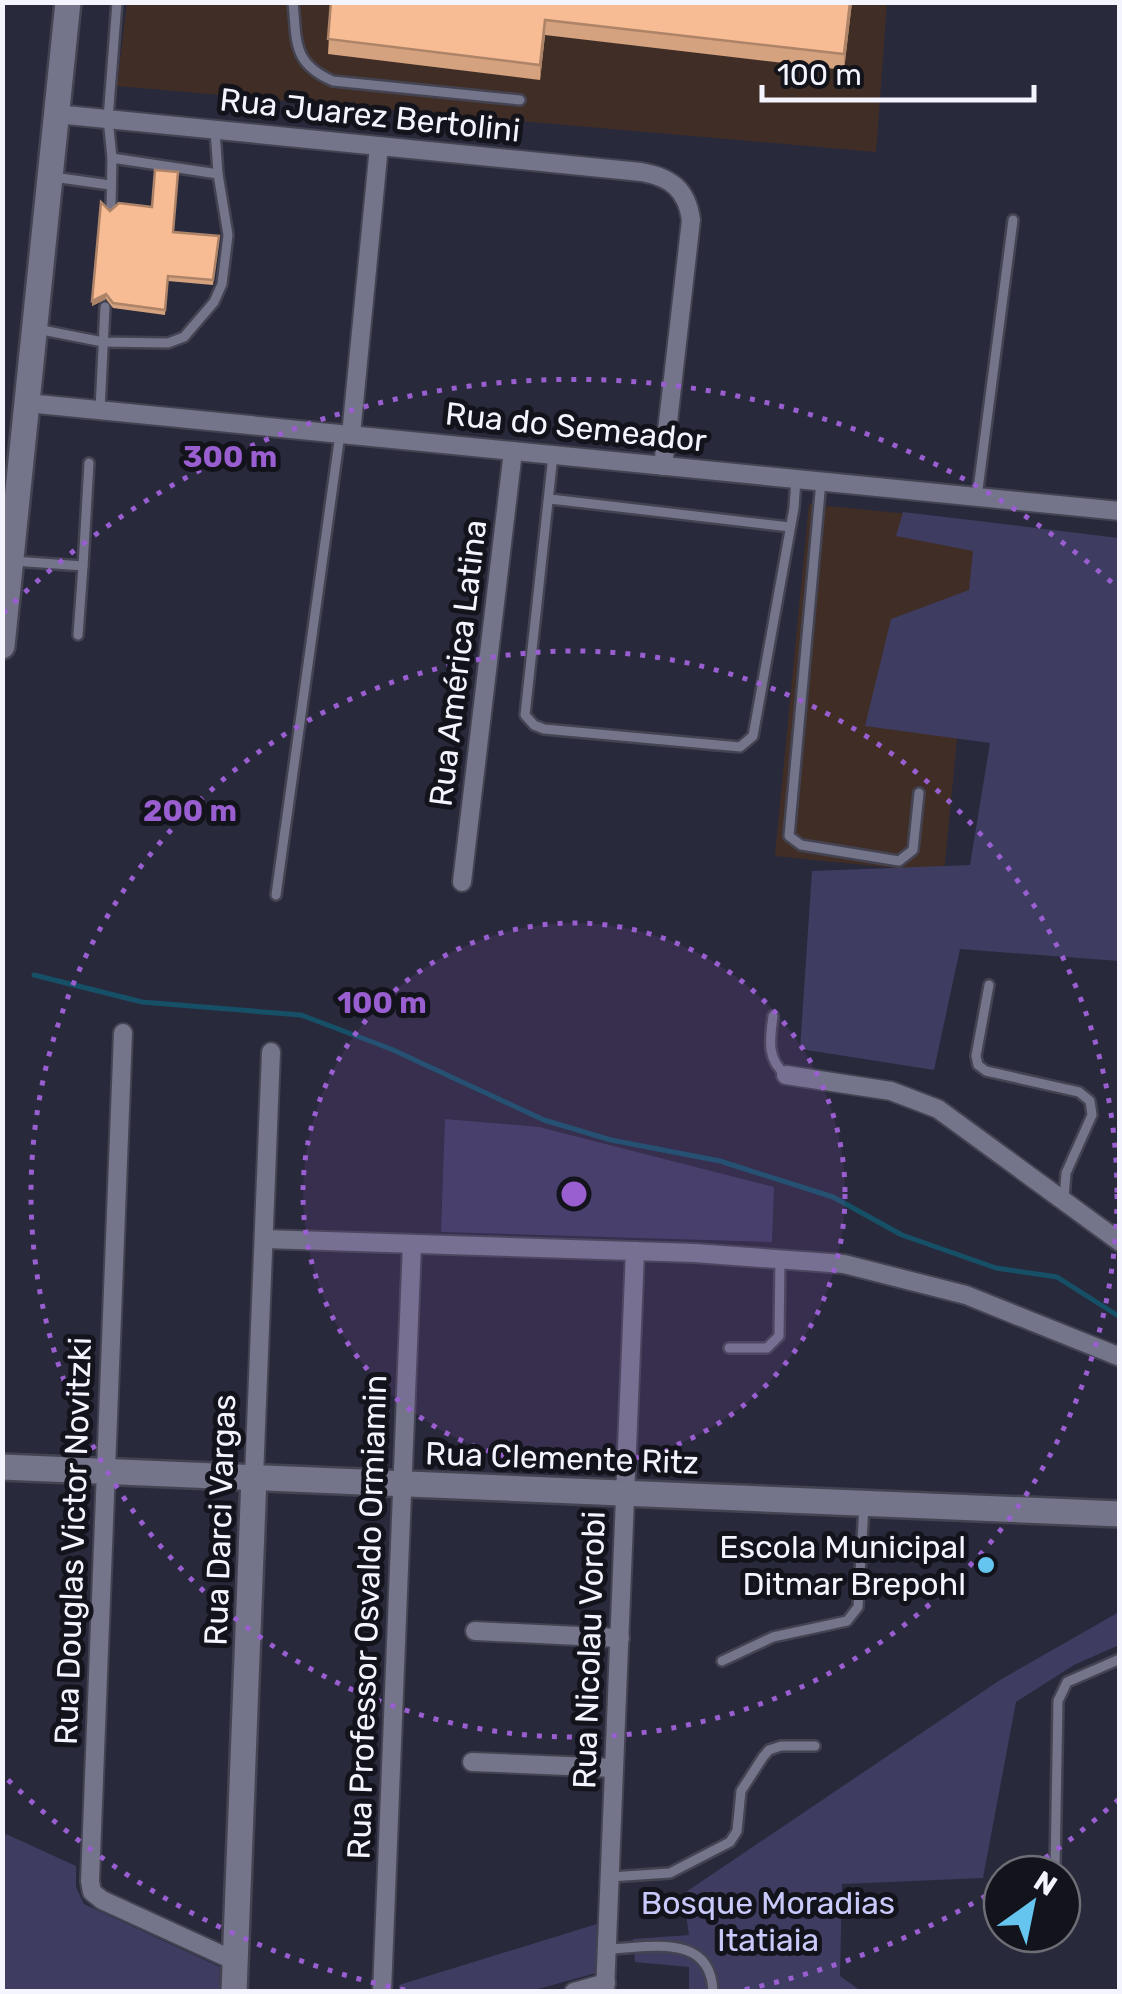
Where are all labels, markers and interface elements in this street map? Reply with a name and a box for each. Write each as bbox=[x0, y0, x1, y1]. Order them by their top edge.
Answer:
scale bar bbox=[762, 40, 1034, 102]
text: 100 m bbox=[777, 57, 862, 93]
street label: Rua Juarez Bertolini bbox=[218, 80, 522, 150]
street label: Rua do Semeador bbox=[444, 394, 708, 460]
text: 300 m bbox=[183, 439, 277, 475]
street label: Rua América Latina bbox=[422, 517, 494, 809]
text: 200 m bbox=[143, 793, 237, 829]
text: 100 m bbox=[337, 985, 427, 1021]
centre of rings bbox=[556, 1176, 592, 1212]
street label: Rua Douglas Victor Novitzki bbox=[47, 1336, 99, 1746]
street label: Rua Professor Osvaldo Ormiamin bbox=[340, 1374, 394, 1860]
street label: Rua Darci Vargas bbox=[197, 1394, 243, 1646]
street label: Rua Clemente Ritz bbox=[424, 1434, 700, 1482]
street label: Rua Nicolau Vorobi bbox=[565, 1510, 613, 1790]
place label: Escola Municipal Ditmar Brepohl bbox=[719, 1528, 966, 1603]
marker: Escola Municipal Ditmar Brepohl bbox=[975, 1554, 997, 1576]
north arrow bbox=[982, 1854, 1082, 1954]
text: N bbox=[1028, 1864, 1063, 1903]
park label: Bosque Moradias Itatiaia bbox=[641, 1884, 895, 1959]

